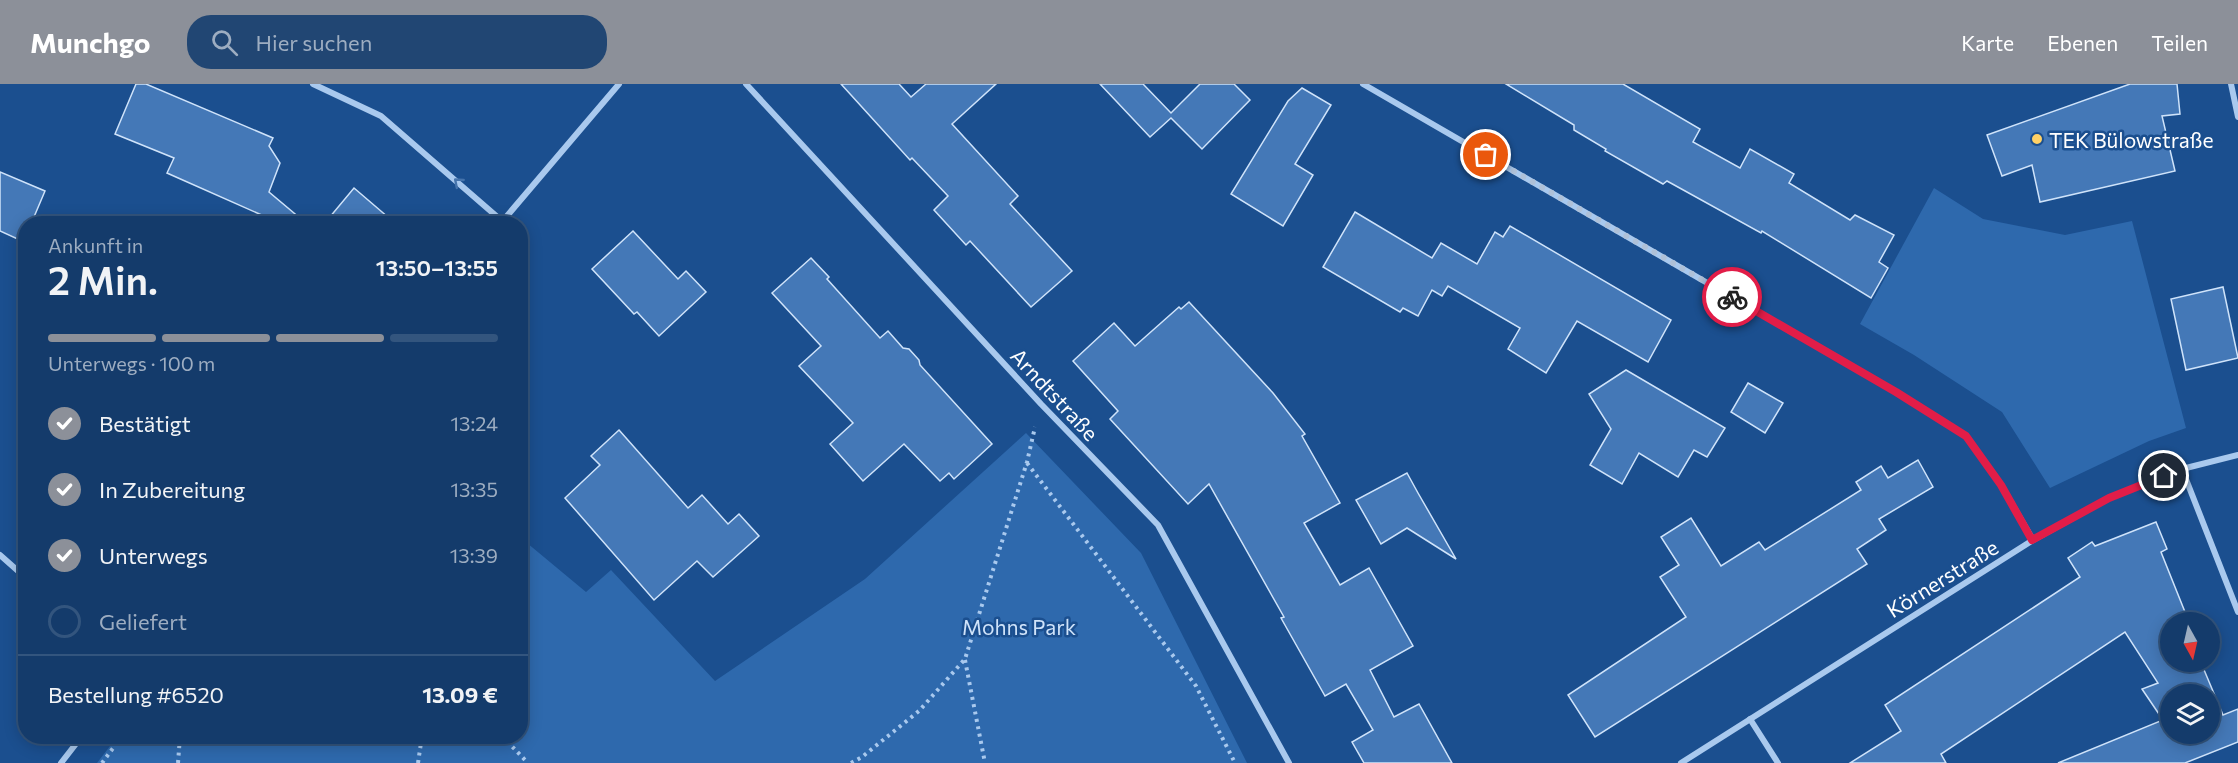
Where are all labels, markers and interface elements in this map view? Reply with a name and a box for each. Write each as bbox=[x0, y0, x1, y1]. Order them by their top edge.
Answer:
search box bbox=[187, 15, 607, 69]
text: Munchgo bbox=[30, 25, 151, 59]
icon: search bbox=[208, 26, 241, 59]
text: Hier suchen bbox=[256, 29, 372, 56]
text: Karte bbox=[1961, 30, 2014, 55]
text: Ebenen bbox=[2047, 30, 2118, 55]
text: Teilen bbox=[2151, 30, 2208, 55]
place label: TEK Bülowstraße bbox=[2049, 127, 2214, 152]
pin bbox=[1460, 129, 1511, 180]
marker: TEK Bülowstraße bbox=[2030, 132, 2044, 146]
icon: bag bbox=[1469, 138, 1502, 171]
one-way arrow bbox=[454, 179, 465, 190]
text: Ankunft in bbox=[48, 233, 143, 257]
text: 13:50–13:55 bbox=[376, 254, 498, 281]
text: 2 Min. bbox=[48, 255, 158, 303]
courier bbox=[1702, 267, 1762, 327]
icon: bike bbox=[1716, 281, 1749, 314]
street label: Arndtstraße bbox=[1006, 343, 1104, 445]
text: Unterwegs · 100 m bbox=[48, 351, 215, 375]
icon: check bbox=[48, 407, 81, 440]
text: Bestätigt bbox=[99, 410, 191, 437]
text: 13:24 bbox=[451, 411, 498, 435]
pin bbox=[2138, 450, 2189, 501]
icon: home bbox=[2147, 459, 2180, 492]
icon: check bbox=[48, 473, 81, 506]
text: In Zubereitung bbox=[99, 476, 245, 503]
text: 13:35 bbox=[450, 477, 498, 501]
street label: Körnerstraße bbox=[1882, 534, 2002, 622]
icon: check bbox=[48, 539, 81, 572]
text: Unterwegs bbox=[99, 542, 208, 569]
text: 13:39 bbox=[450, 543, 498, 567]
text: Geliefert bbox=[99, 608, 187, 635]
north arrow bbox=[2160, 612, 2220, 672]
map controls bbox=[2160, 612, 2220, 744]
park label: Mohns Park bbox=[962, 614, 1076, 639]
text: Bestellung #6520 bbox=[48, 681, 224, 708]
text: 13.09 € bbox=[422, 681, 498, 708]
button: layers bbox=[2160, 684, 2220, 744]

